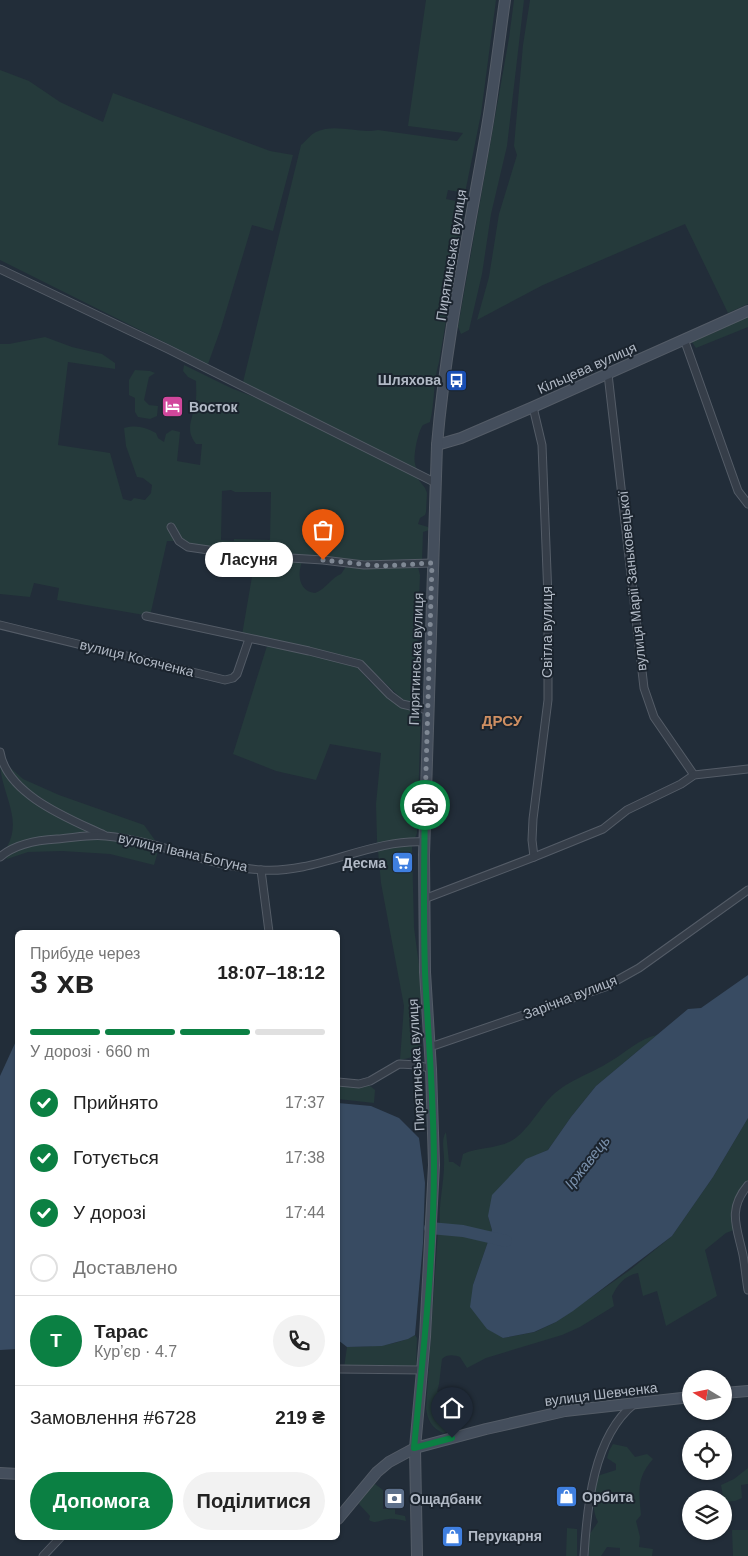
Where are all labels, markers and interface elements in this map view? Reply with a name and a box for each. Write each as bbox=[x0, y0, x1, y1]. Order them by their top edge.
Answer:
street label: Пирятинська вулиця bbox=[433, 188, 469, 322]
street label: Кільцева вулиця bbox=[535, 339, 639, 397]
bus stop icon: Шляхова bbox=[445, 368, 469, 392]
place label: Шляхова bbox=[378, 372, 441, 388]
hotel icon: Восток bbox=[161, 395, 185, 419]
place label: Восток bbox=[189, 399, 238, 415]
street label: вулиця Марії Заньковецької bbox=[615, 490, 649, 672]
pin bbox=[302, 509, 344, 560]
icon: bag bbox=[309, 516, 337, 544]
callout: Ласуня bbox=[205, 542, 293, 578]
text: Ласуня bbox=[220, 551, 278, 568]
street label: Світла вулиця bbox=[539, 586, 555, 678]
street label: Пирятинська вулиця bbox=[406, 592, 426, 726]
street label: вулиця Косяченка bbox=[78, 636, 196, 680]
district label: ДРСУ bbox=[482, 712, 523, 729]
courier bbox=[400, 780, 450, 830]
icon: car bbox=[411, 791, 439, 819]
street label: вулиця Івана Богуна bbox=[117, 829, 249, 875]
supermarket icon: Десма bbox=[390, 851, 414, 875]
place label: Десма bbox=[343, 855, 386, 871]
text: Прибуде через bbox=[30, 945, 140, 962]
text: 18:07–18:12 bbox=[217, 962, 325, 983]
text: 3 хв bbox=[30, 964, 94, 1000]
street label: Зарічна вулиця bbox=[521, 972, 619, 1022]
street label: Пирятинська вулиця bbox=[405, 998, 427, 1132]
text: У дорозі · 660 m bbox=[30, 1043, 150, 1060]
icon: check bbox=[30, 1089, 58, 1117]
text: Прийнято bbox=[73, 1092, 158, 1113]
text: 17:37 bbox=[285, 1094, 325, 1111]
water label: Іржавець bbox=[561, 1132, 613, 1192]
icon: check bbox=[30, 1144, 58, 1172]
text: Готується bbox=[73, 1147, 159, 1168]
text: 17:38 bbox=[285, 1149, 325, 1166]
icon: check bbox=[30, 1199, 58, 1227]
text: У дорозі bbox=[73, 1202, 146, 1223]
text: 17:44 bbox=[285, 1204, 325, 1221]
text: Доставлено bbox=[73, 1257, 178, 1278]
button: phone bbox=[273, 1315, 325, 1367]
text: Тарас bbox=[94, 1321, 148, 1342]
text: Т bbox=[50, 1330, 62, 1351]
text: Кур’єр · 4.7 bbox=[94, 1343, 177, 1360]
north arrow bbox=[682, 1370, 732, 1420]
map controls bbox=[682, 1370, 732, 1540]
street label: вулиця Шевченка bbox=[544, 1379, 659, 1409]
pin bbox=[431, 1387, 473, 1438]
icon: home bbox=[438, 1394, 466, 1422]
text: Замовлення #6728 bbox=[30, 1407, 196, 1428]
text: 219 ₴ bbox=[275, 1407, 325, 1428]
button: locate bbox=[682, 1430, 732, 1480]
button: Допомога bbox=[30, 1472, 173, 1530]
button: Поділитися bbox=[183, 1472, 325, 1530]
shop icon: Орбита bbox=[554, 1485, 578, 1509]
bank icon: Ощадбанк bbox=[382, 1487, 406, 1511]
place label: Орбита bbox=[582, 1489, 634, 1505]
button: layers bbox=[682, 1490, 732, 1540]
place label: Ощадбанк bbox=[410, 1491, 482, 1507]
shop icon: Перукарня bbox=[440, 1524, 464, 1548]
place label: Перукарня bbox=[468, 1528, 542, 1544]

